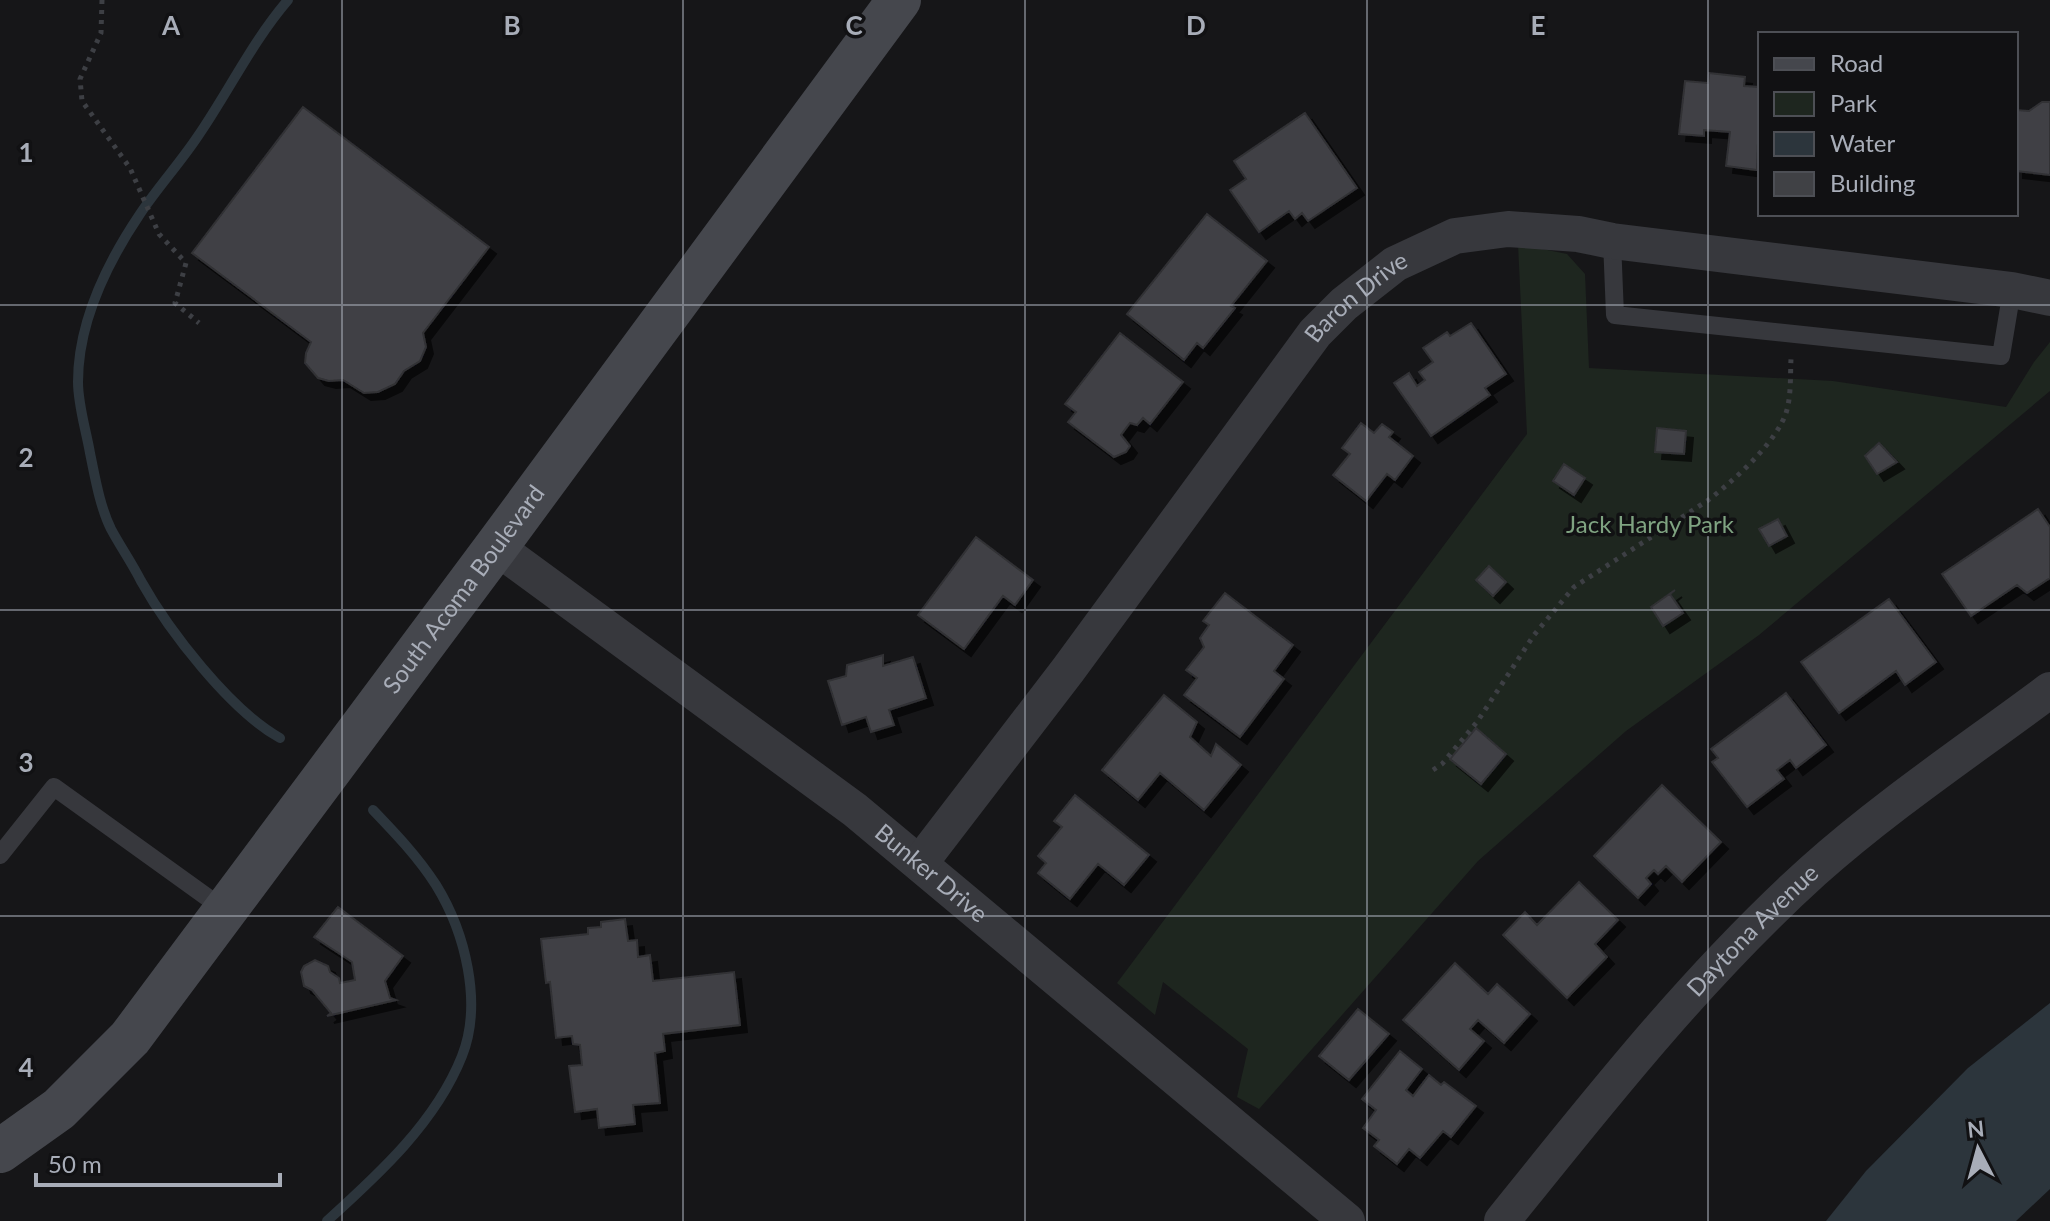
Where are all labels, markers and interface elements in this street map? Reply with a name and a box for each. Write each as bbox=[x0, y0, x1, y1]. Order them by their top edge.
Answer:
text: A bbox=[161, 9, 181, 41]
text: B bbox=[503, 9, 521, 41]
text: C bbox=[845, 9, 863, 41]
text: D bbox=[1186, 9, 1206, 41]
text: E bbox=[1531, 9, 1545, 41]
legend bbox=[1758, 32, 2018, 216]
text: Road bbox=[1830, 48, 1883, 77]
text: Park bbox=[1830, 88, 1878, 117]
text: Water bbox=[1830, 128, 1895, 157]
text: 1 bbox=[18, 136, 34, 168]
text: Building bbox=[1830, 168, 1915, 197]
street label: Baron Drive bbox=[1297, 244, 1411, 347]
text: 2 bbox=[18, 441, 34, 473]
street label: South Acoma Boulevard bbox=[376, 479, 550, 699]
park label: Jack Hardy Park bbox=[1566, 509, 1735, 538]
text: 3 bbox=[18, 746, 34, 778]
street label: Bunker Drive bbox=[870, 817, 994, 928]
street label: Daytona Avenue bbox=[1680, 858, 1824, 1002]
text: 4 bbox=[18, 1051, 34, 1083]
north arrow bbox=[1938, 1109, 2018, 1189]
text: N bbox=[1966, 1114, 1986, 1143]
scale bar bbox=[36, 1137, 280, 1187]
text: 50 m bbox=[48, 1149, 102, 1178]

